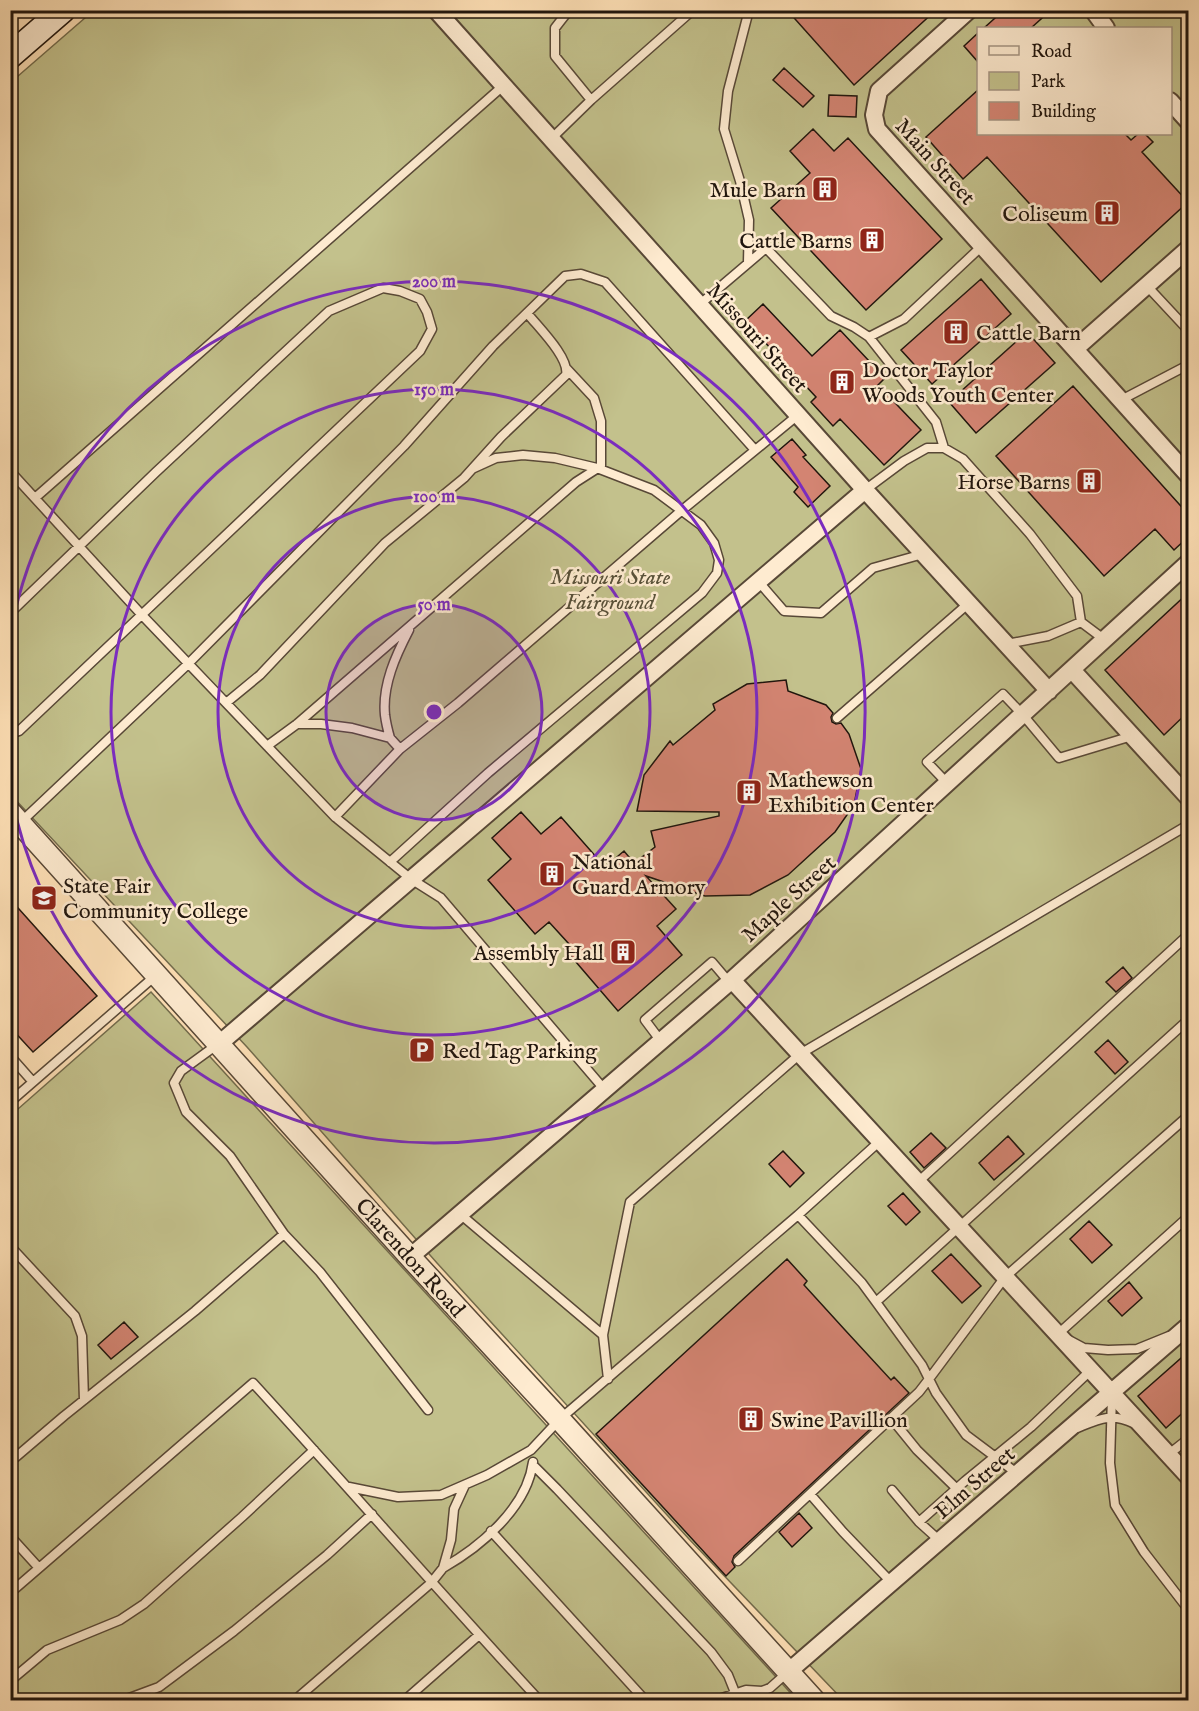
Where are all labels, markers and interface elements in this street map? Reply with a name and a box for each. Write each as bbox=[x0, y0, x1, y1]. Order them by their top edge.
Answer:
legend bbox=[977, 27, 1172, 135]
text: Road bbox=[1031, 41, 1072, 64]
text: Park bbox=[1031, 71, 1066, 94]
text: Building bbox=[1031, 101, 1096, 124]
street label: Main Street bbox=[888, 113, 981, 212]
building icon: Mule Barn bbox=[810, 174, 840, 204]
place label: Mule Barn bbox=[709, 177, 806, 205]
building icon: Coliseum bbox=[1092, 198, 1122, 228]
place label: Coliseum bbox=[1002, 201, 1088, 229]
building icon: Cattle Barns bbox=[857, 225, 887, 255]
place label: Cattle Barns bbox=[739, 228, 852, 256]
text: 200 m bbox=[412, 271, 456, 294]
street label: Missouri Street bbox=[700, 277, 814, 400]
building icon: Cattle Barn bbox=[941, 317, 971, 347]
place label: Cattle Barn bbox=[976, 320, 1081, 348]
place label: Doctor Taylor Woods Youth Center bbox=[862, 357, 1054, 410]
building icon: Doctor Taylor Woods Youth Center bbox=[827, 367, 857, 397]
text: 150 m bbox=[414, 379, 454, 402]
building icon: Horse Barns bbox=[1074, 466, 1104, 496]
place label: Horse Barns bbox=[957, 469, 1070, 497]
text: 100 m bbox=[413, 486, 455, 509]
park label: Missouri State Fairground bbox=[550, 564, 671, 617]
text: 50 m bbox=[417, 594, 451, 617]
centre of rings bbox=[424, 702, 444, 722]
place label: Mathewson Exhibition Center bbox=[768, 767, 934, 820]
building icon: Mathewson Exhibition Center bbox=[734, 777, 764, 807]
place label: National Guard Armory bbox=[572, 849, 706, 902]
street label: Maple Street bbox=[736, 849, 843, 949]
building icon: National Guard Armory bbox=[537, 859, 567, 889]
place label: State Fair Community College bbox=[63, 873, 248, 926]
school or university icon: State Fair Community College bbox=[29, 883, 59, 913]
building icon: Assembly Hall bbox=[608, 937, 638, 967]
place label: Assembly Hall bbox=[472, 940, 604, 968]
parking icon: Red Tag Parking bbox=[407, 1035, 437, 1065]
place label: Red Tag Parking bbox=[442, 1038, 598, 1066]
street label: Clarendon Road bbox=[349, 1193, 471, 1324]
building icon: Swine Pavillion bbox=[736, 1404, 766, 1434]
place label: Swine Pavillion bbox=[771, 1407, 908, 1435]
street label: Elm Street bbox=[929, 1441, 1022, 1526]

